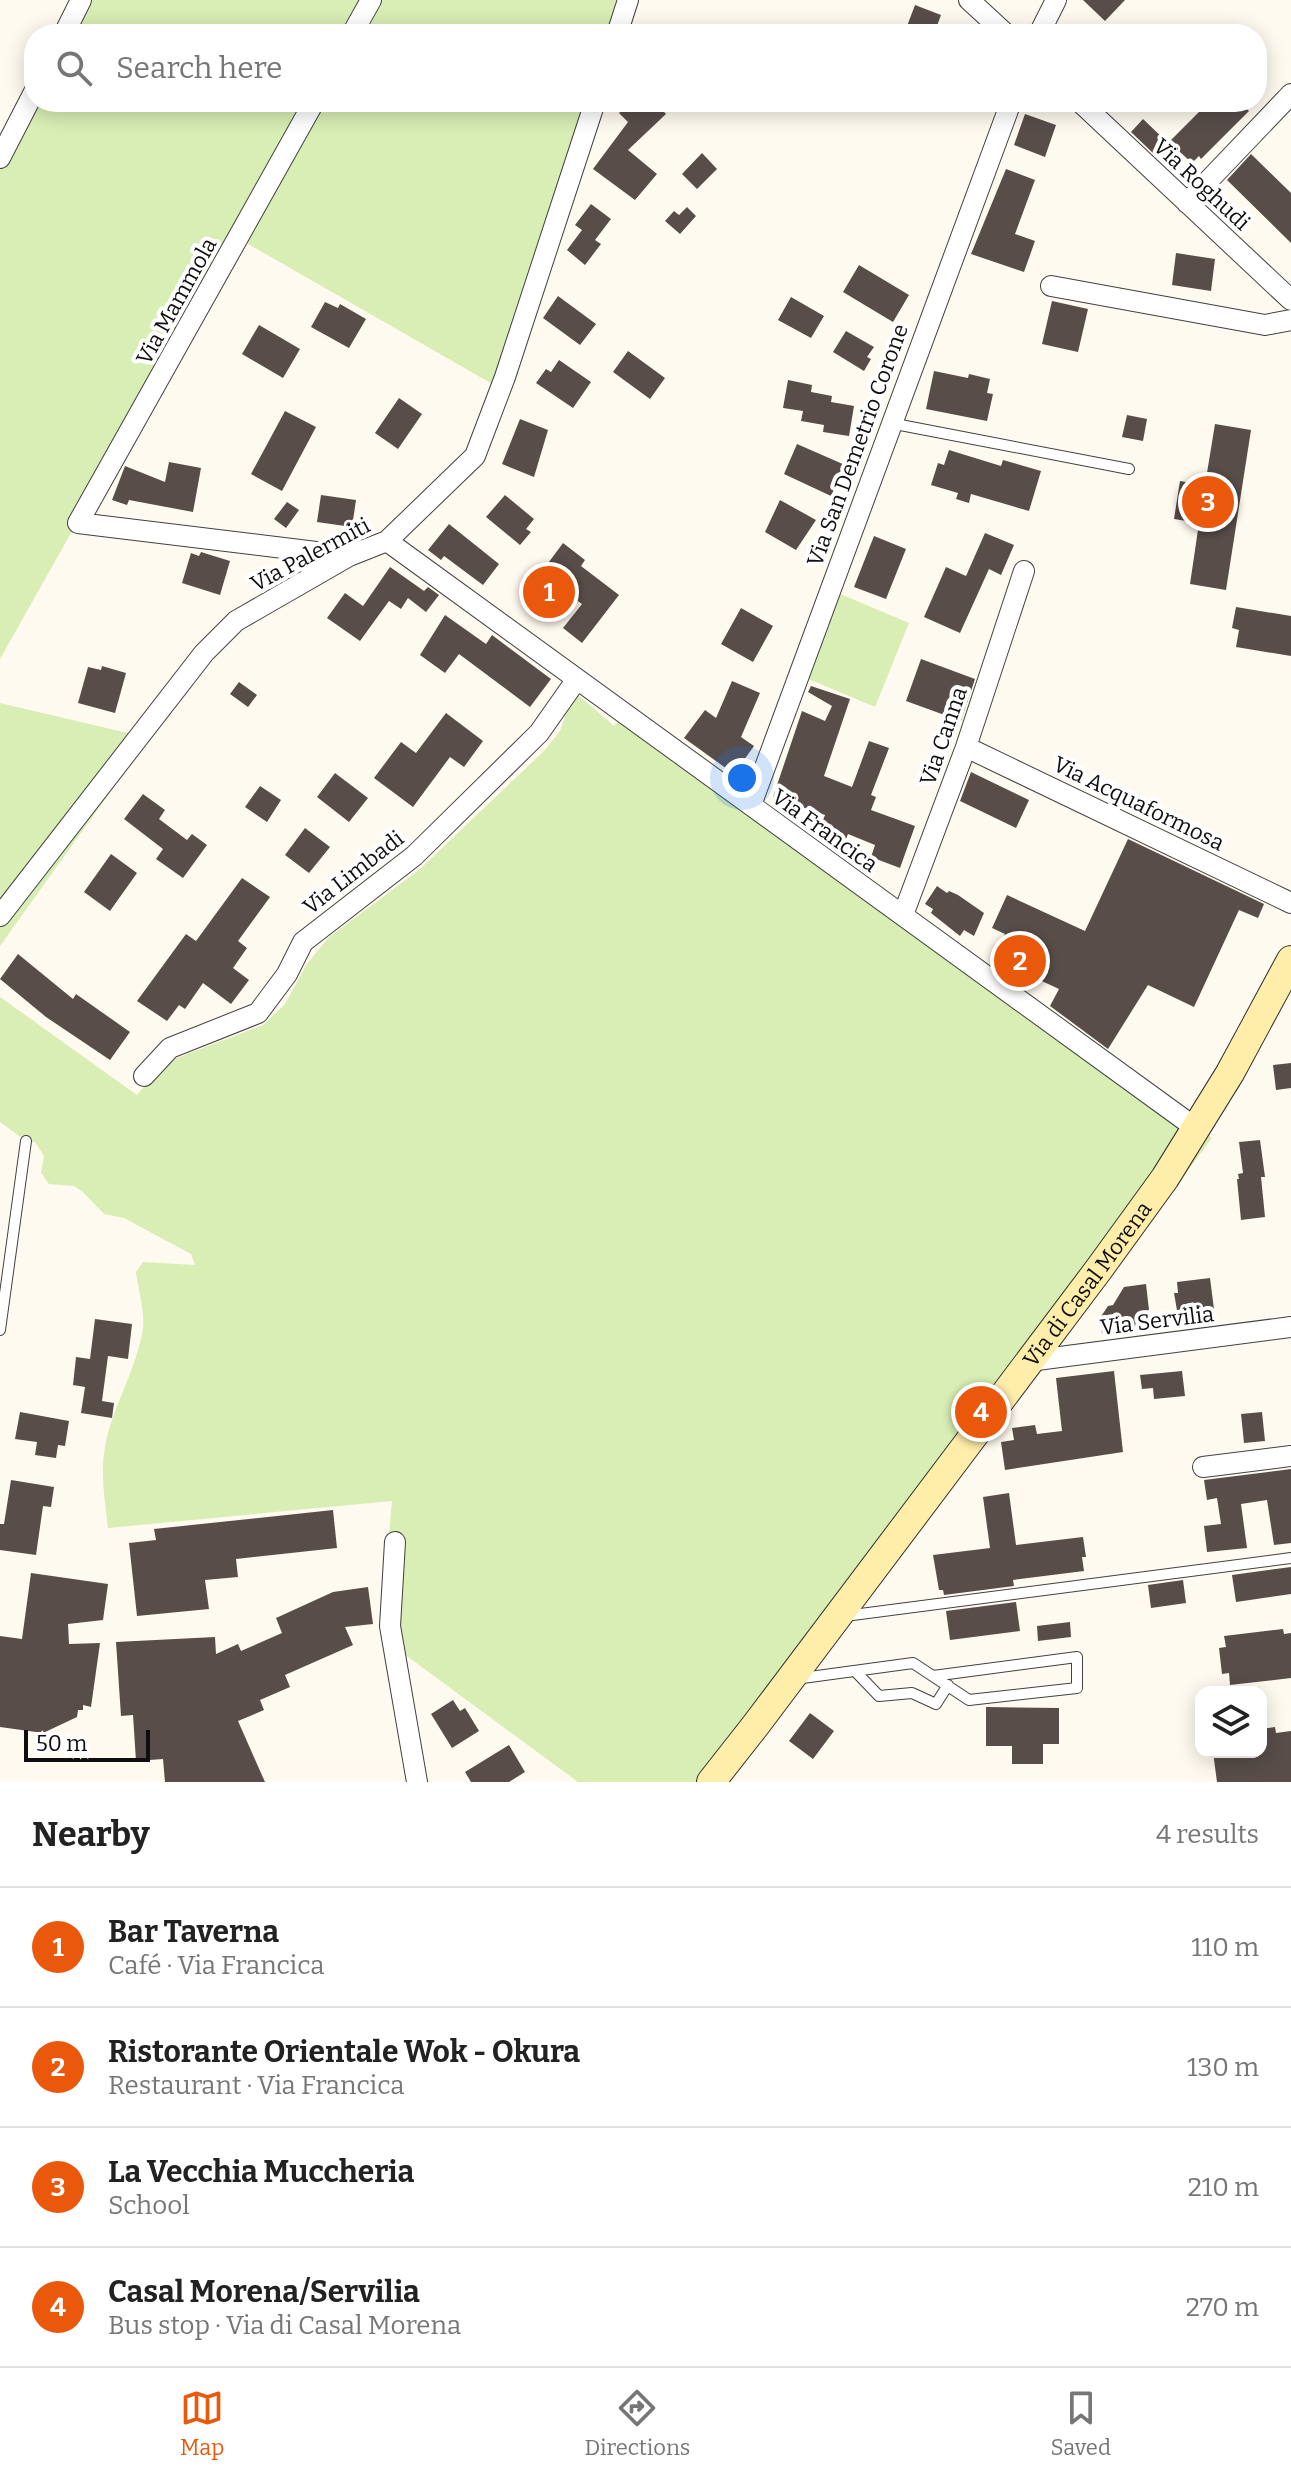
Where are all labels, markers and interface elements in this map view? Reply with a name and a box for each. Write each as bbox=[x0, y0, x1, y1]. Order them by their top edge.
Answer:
search box bbox=[24, 24, 1267, 112]
icon: search bbox=[52, 46, 96, 90]
text: Search here bbox=[116, 50, 283, 86]
street label: Via Roghudi bbox=[1148, 133, 1256, 236]
street label: Via Mammola bbox=[130, 233, 222, 369]
street label: Via San Demetrio Corone bbox=[801, 320, 914, 570]
pin: 3 bbox=[1182, 472, 1234, 532]
street label: Via Palermiti bbox=[246, 511, 375, 597]
pin: 1 bbox=[523, 562, 575, 622]
street label: Via Canna bbox=[914, 683, 973, 789]
street label: Via Acquaformosa bbox=[1049, 750, 1229, 857]
your location bbox=[722, 758, 762, 798]
street label: Via Francica bbox=[766, 783, 883, 878]
street label: Via Limbadi bbox=[297, 824, 410, 920]
pin: 2 bbox=[994, 931, 1046, 991]
street label: Via di Casal Morena bbox=[1017, 1196, 1158, 1372]
street label: Via Servilia bbox=[1099, 1300, 1215, 1341]
pin: 4 bbox=[955, 1382, 1007, 1442]
map controls bbox=[1195, 1686, 1267, 1758]
button: layers bbox=[1195, 1686, 1267, 1758]
scale bar bbox=[24, 1726, 150, 1762]
text: 50 m bbox=[36, 1730, 87, 1757]
text: Nearby bbox=[32, 1814, 150, 1855]
text: 4 results bbox=[1156, 1819, 1259, 1850]
text: Bar Taverna bbox=[108, 1914, 279, 1950]
text: 1 bbox=[52, 1932, 64, 1963]
text: 110 m bbox=[1191, 1932, 1259, 1963]
text: Café · Via Francica bbox=[108, 1950, 324, 1981]
text: Ristorante Orientale Wok - Okura bbox=[108, 2034, 580, 2070]
text: 2 bbox=[51, 2052, 65, 2083]
text: 130 m bbox=[1187, 2052, 1259, 2083]
text: Restaurant · Via Francica bbox=[108, 2070, 404, 2101]
text: La Vecchia Muccheria bbox=[108, 2154, 414, 2190]
text: 3 bbox=[51, 2172, 65, 2203]
text: 210 m bbox=[1188, 2172, 1259, 2203]
text: School bbox=[108, 2190, 190, 2221]
text: Casal Morena/Servilia bbox=[108, 2274, 420, 2310]
text: 4 bbox=[50, 2292, 66, 2323]
text: 270 m bbox=[1186, 2292, 1259, 2323]
text: Bus stop · Via di Casal Morena bbox=[108, 2310, 461, 2341]
tab: Map bbox=[180, 2386, 224, 2461]
tab: Directions bbox=[585, 2386, 690, 2461]
tab: Saved bbox=[1051, 2386, 1111, 2461]

